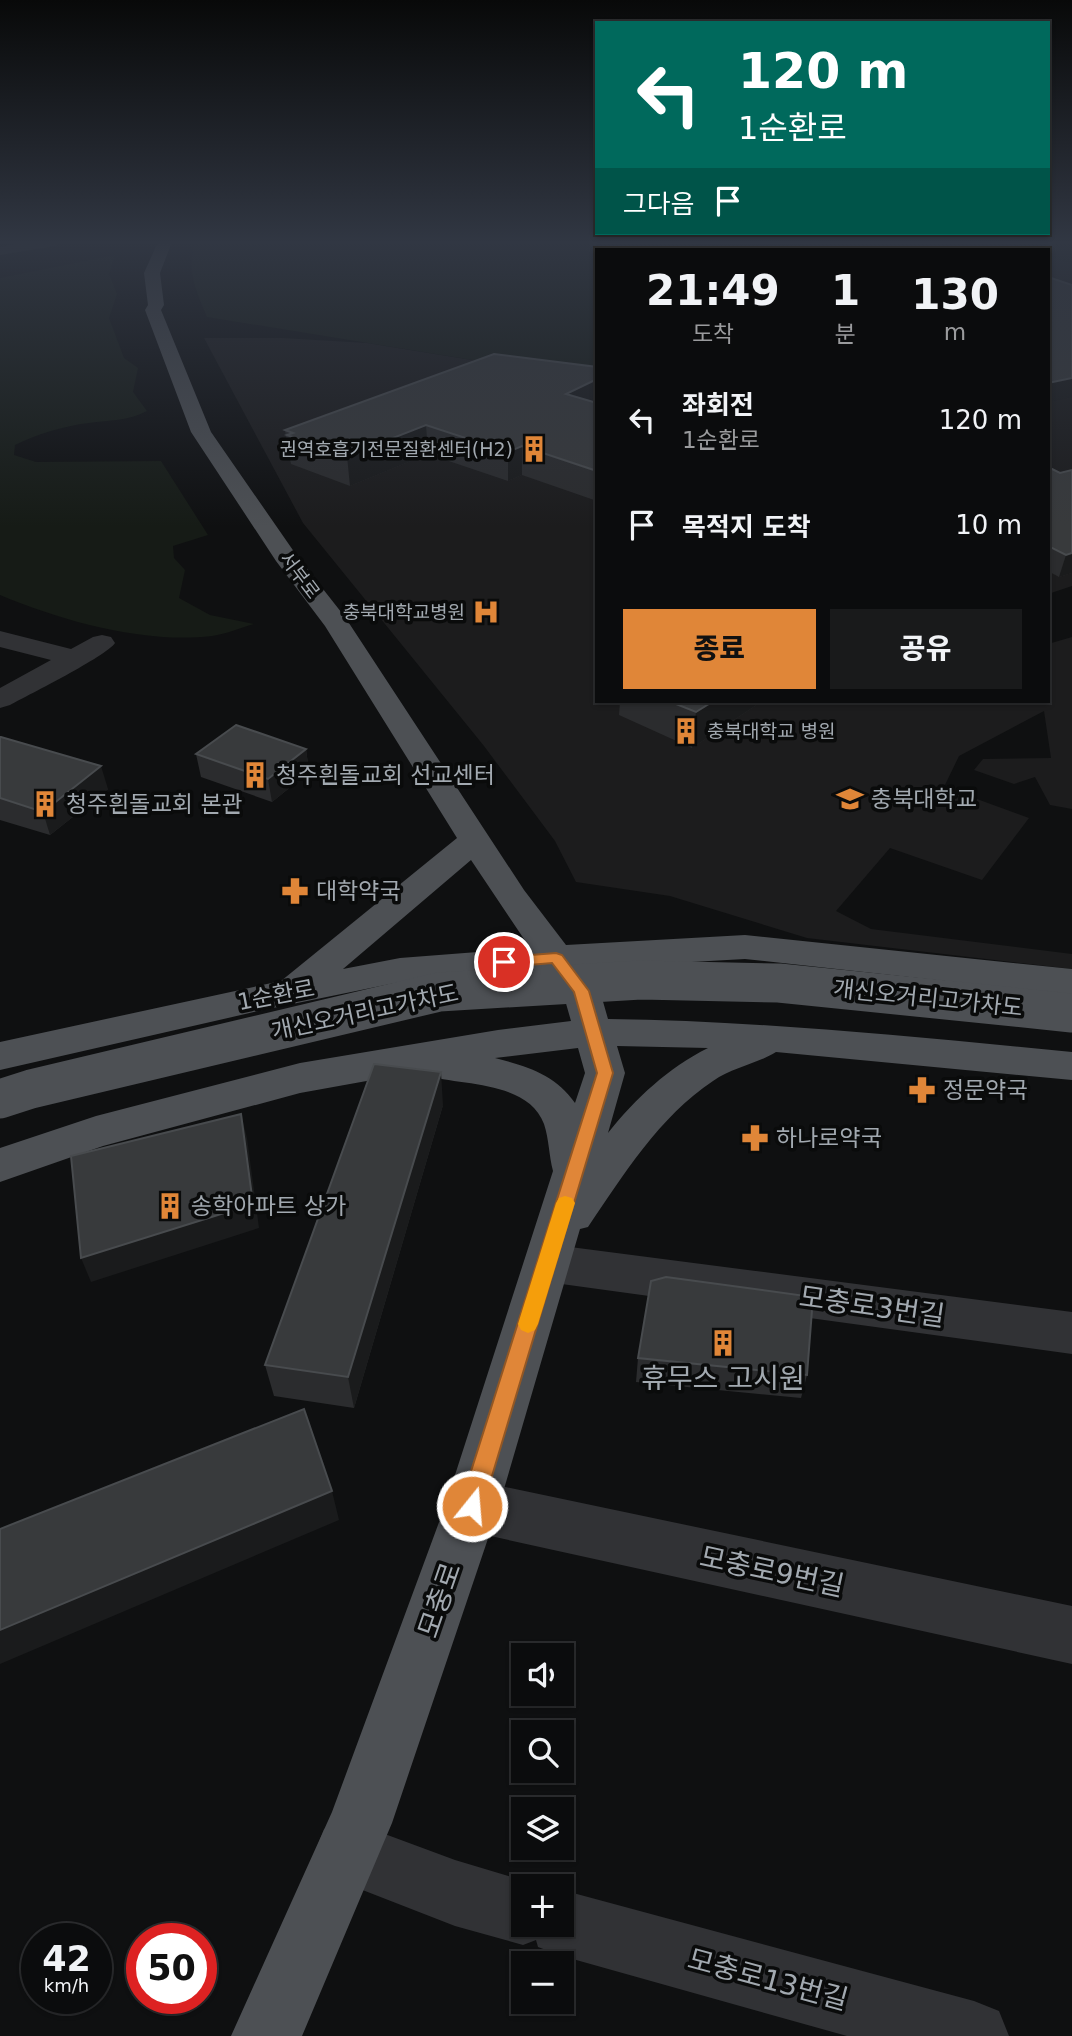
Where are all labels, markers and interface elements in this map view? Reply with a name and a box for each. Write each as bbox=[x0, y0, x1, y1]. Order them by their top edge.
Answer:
text: 120 m bbox=[738, 43, 908, 100]
icon: left bbox=[623, 49, 714, 140]
text: 1순환로 bbox=[738, 109, 847, 147]
icon: arrive bbox=[709, 182, 747, 220]
text: 그다음 bbox=[623, 189, 695, 219]
text: 21:49 bbox=[646, 266, 780, 315]
text: 1 bbox=[831, 266, 860, 315]
text: 130 bbox=[911, 270, 999, 319]
text: m bbox=[944, 319, 966, 345]
text: 도착 bbox=[692, 321, 734, 347]
text: 분 bbox=[835, 321, 856, 347]
text: 좌회전 bbox=[682, 390, 754, 420]
icon: left bbox=[623, 401, 661, 439]
text: 120 m bbox=[939, 405, 1022, 435]
text: 1순환로 bbox=[682, 427, 760, 453]
building icon: 권역호흡기전문질환센터(H2) bbox=[519, 434, 549, 464]
place label: 권역호흡기전문질환센터(H2) bbox=[280, 438, 513, 460]
icon: arrive bbox=[623, 506, 661, 544]
text: 10 m bbox=[955, 510, 1022, 540]
text: 목적지 도착 bbox=[682, 512, 811, 542]
street label: 서부로 bbox=[275, 547, 325, 603]
hospital icon: 충북대학교병원 bbox=[471, 597, 501, 627]
place label: 충북대학교병원 bbox=[343, 601, 465, 623]
button: 종료 bbox=[623, 609, 816, 689]
button: 공유 bbox=[830, 609, 1022, 689]
building icon: 충북대학교 병원 bbox=[671, 716, 701, 746]
place label: 충북대학교 병원 bbox=[707, 720, 835, 742]
building icon: 청주흰돌교회 선교센터 bbox=[240, 760, 270, 790]
place label: 청주흰돌교회 선교센터 bbox=[276, 762, 495, 788]
school or university icon: 충북대학교 bbox=[835, 784, 865, 814]
place label: 충북대학교 bbox=[871, 786, 977, 812]
building icon: 청주흰돌교회 본관 bbox=[30, 789, 60, 819]
place label: 청주흰돌교회 본관 bbox=[66, 791, 243, 817]
pharmacy icon: 대학약국 bbox=[280, 876, 310, 906]
place label: 대학약국 bbox=[316, 878, 401, 904]
pin bbox=[474, 932, 534, 992]
icon: arrive bbox=[485, 943, 523, 981]
street label: 1순환로 bbox=[235, 975, 317, 1015]
street label: 개신오거리고가차도 bbox=[832, 975, 1024, 1021]
street label: 개신오거리고가차도 bbox=[269, 979, 461, 1045]
pharmacy icon: 정문약국 bbox=[907, 1075, 937, 1105]
place label: 정문약국 bbox=[943, 1077, 1028, 1103]
pharmacy icon: 하나로약국 bbox=[740, 1123, 770, 1153]
place label: 하나로약국 bbox=[776, 1125, 882, 1151]
building icon: 송학아파트 상가 bbox=[155, 1191, 185, 1221]
place label: 송학아파트 상가 bbox=[191, 1193, 346, 1219]
street label: 모충로3번길 bbox=[797, 1280, 947, 1333]
building icon: 휴무스 고시원 bbox=[708, 1328, 738, 1358]
place label: 휴무스 고시원 bbox=[641, 1362, 805, 1395]
position arrow bbox=[435, 1469, 509, 1543]
street label: 모충로9번길 bbox=[697, 1540, 847, 1603]
street label: 모충로 bbox=[411, 1558, 468, 1642]
map controls bbox=[511, 1643, 574, 2014]
button: sound bbox=[511, 1643, 574, 1706]
button: search bbox=[511, 1720, 574, 1783]
button: layers bbox=[511, 1797, 574, 1860]
button: + bbox=[511, 1874, 574, 1937]
speed limit sign: 50 bbox=[126, 1923, 217, 2014]
text: 42 bbox=[42, 1939, 91, 1979]
street label: 모충로13번길 bbox=[684, 1942, 852, 2017]
button: − bbox=[511, 1951, 574, 2014]
text: km/h bbox=[44, 1975, 89, 1996]

